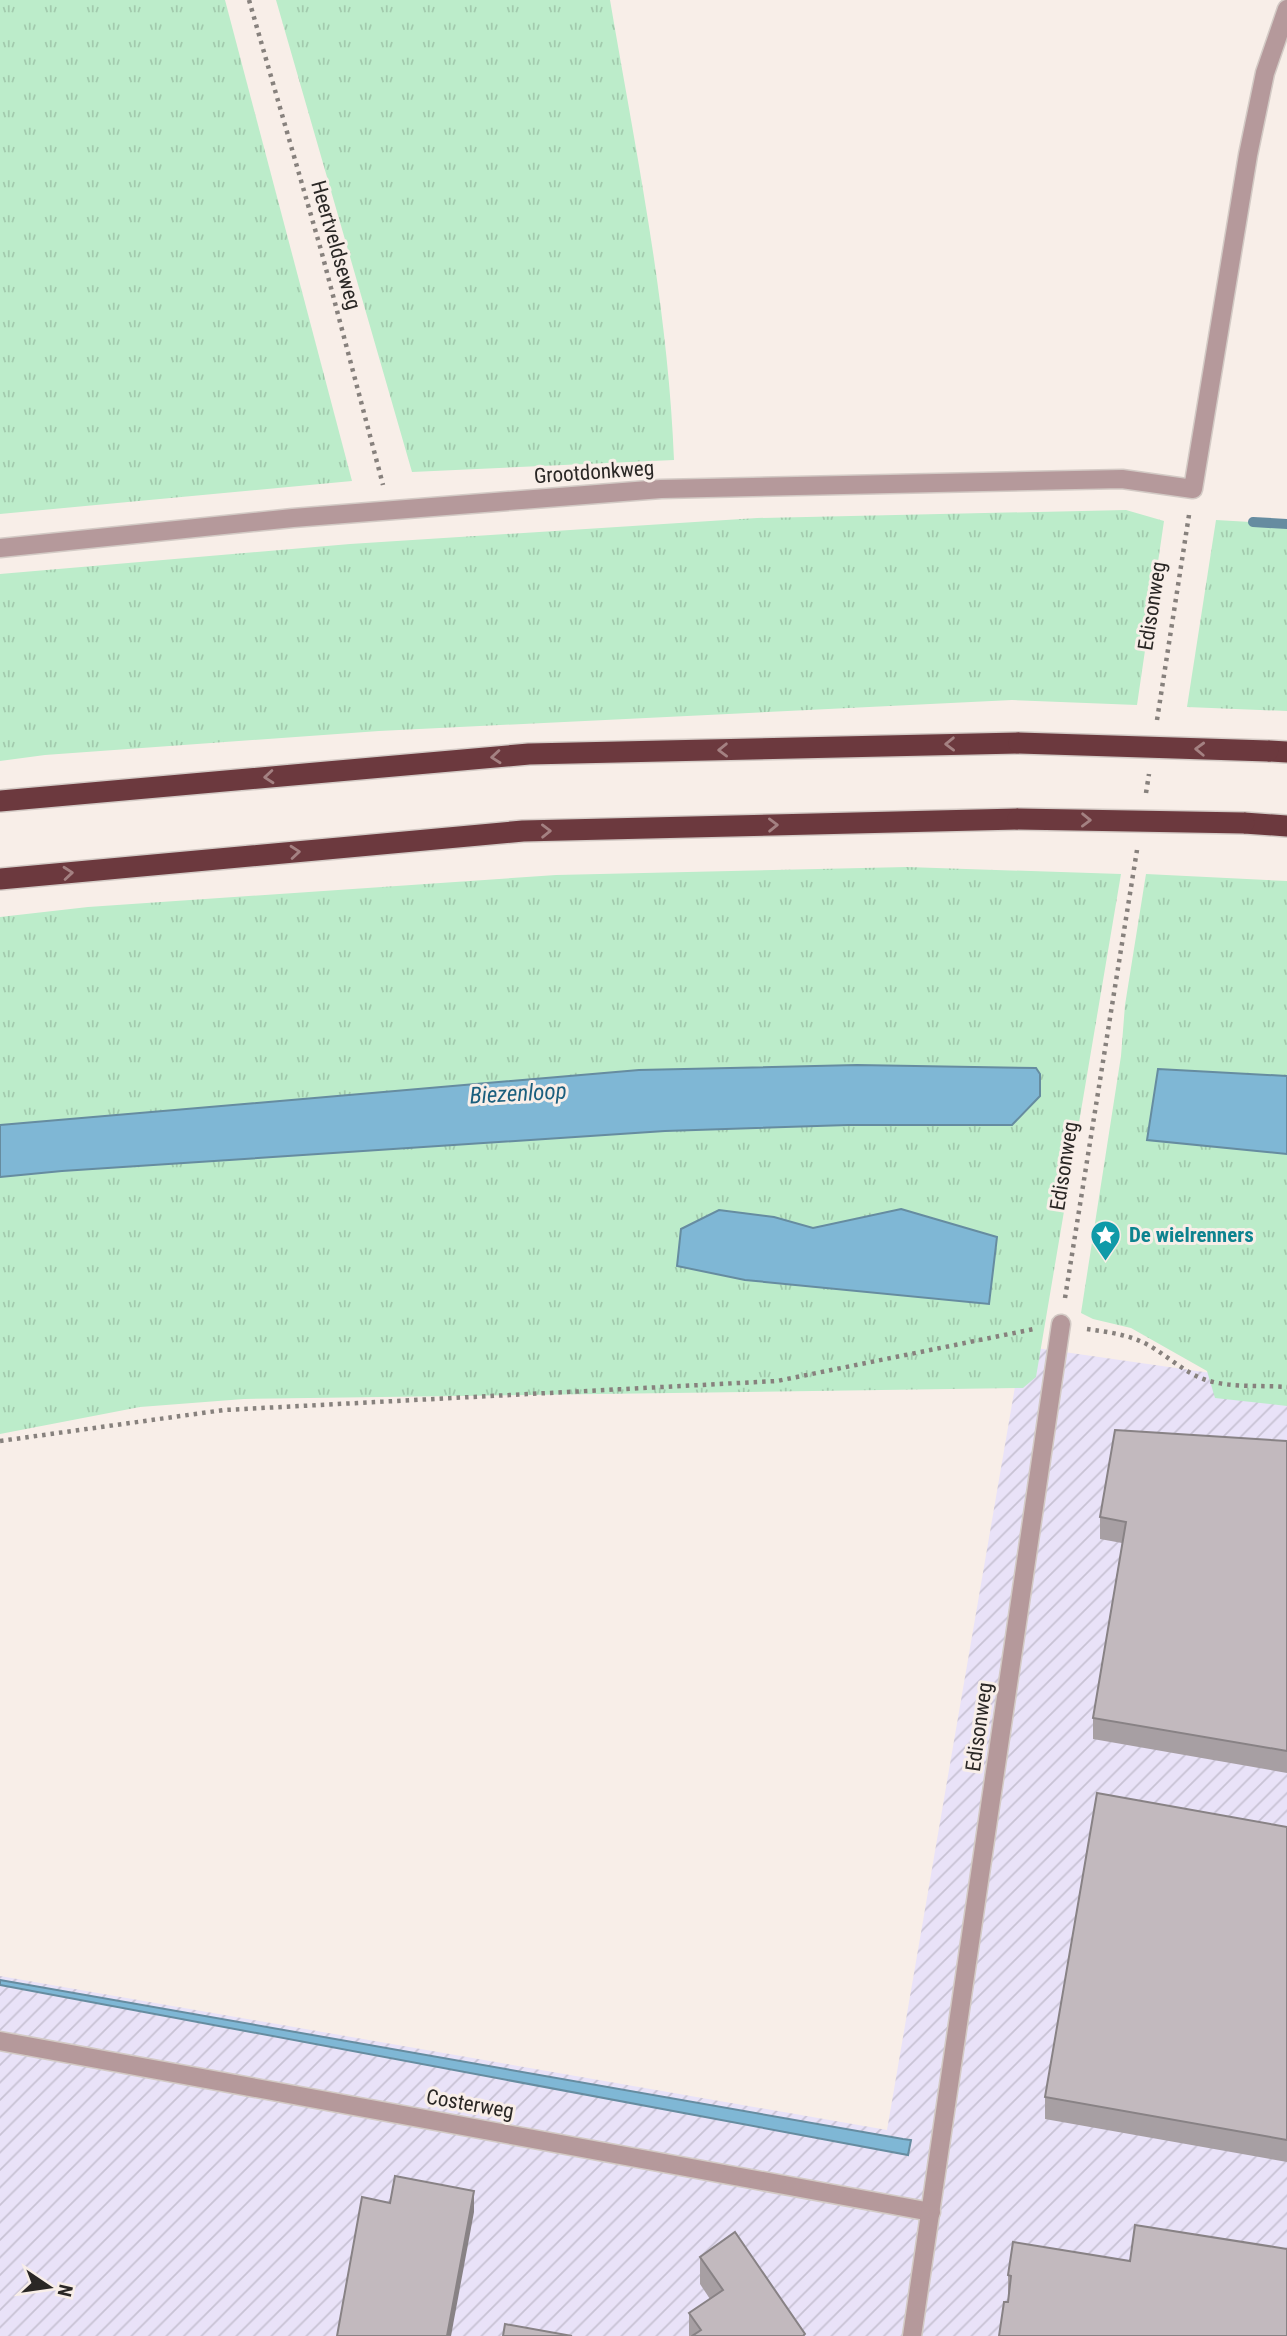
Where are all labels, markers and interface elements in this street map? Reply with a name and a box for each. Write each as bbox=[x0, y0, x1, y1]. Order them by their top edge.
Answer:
street label: Heertveldseweg bbox=[306, 178, 366, 312]
street label: Grootdonkweg bbox=[533, 456, 655, 488]
street label: Edisonweg bbox=[1133, 560, 1171, 652]
one-way arrow bbox=[945, 737, 956, 752]
one-way arrow bbox=[1194, 741, 1204, 757]
one-way arrow bbox=[717, 742, 728, 757]
one-way arrow bbox=[490, 749, 501, 764]
one-way arrow bbox=[263, 770, 275, 785]
one-way arrow bbox=[1081, 812, 1092, 828]
one-way arrow bbox=[768, 817, 779, 833]
one-way arrow bbox=[540, 823, 551, 838]
one-way arrow bbox=[289, 845, 300, 860]
one-way arrow bbox=[63, 866, 74, 881]
water label: Biezenloop bbox=[469, 1077, 567, 1110]
street label: Edisonweg bbox=[1045, 1120, 1083, 1212]
place icon: De wielrenners bbox=[1089, 1218, 1123, 1262]
place label: De wielrenners bbox=[1129, 1223, 1254, 1247]
street label: Edisonweg bbox=[961, 1681, 997, 1773]
street label: Costerweg bbox=[424, 2084, 516, 2124]
north arrow bbox=[14, 2252, 84, 2322]
text: N bbox=[53, 2282, 78, 2299]

